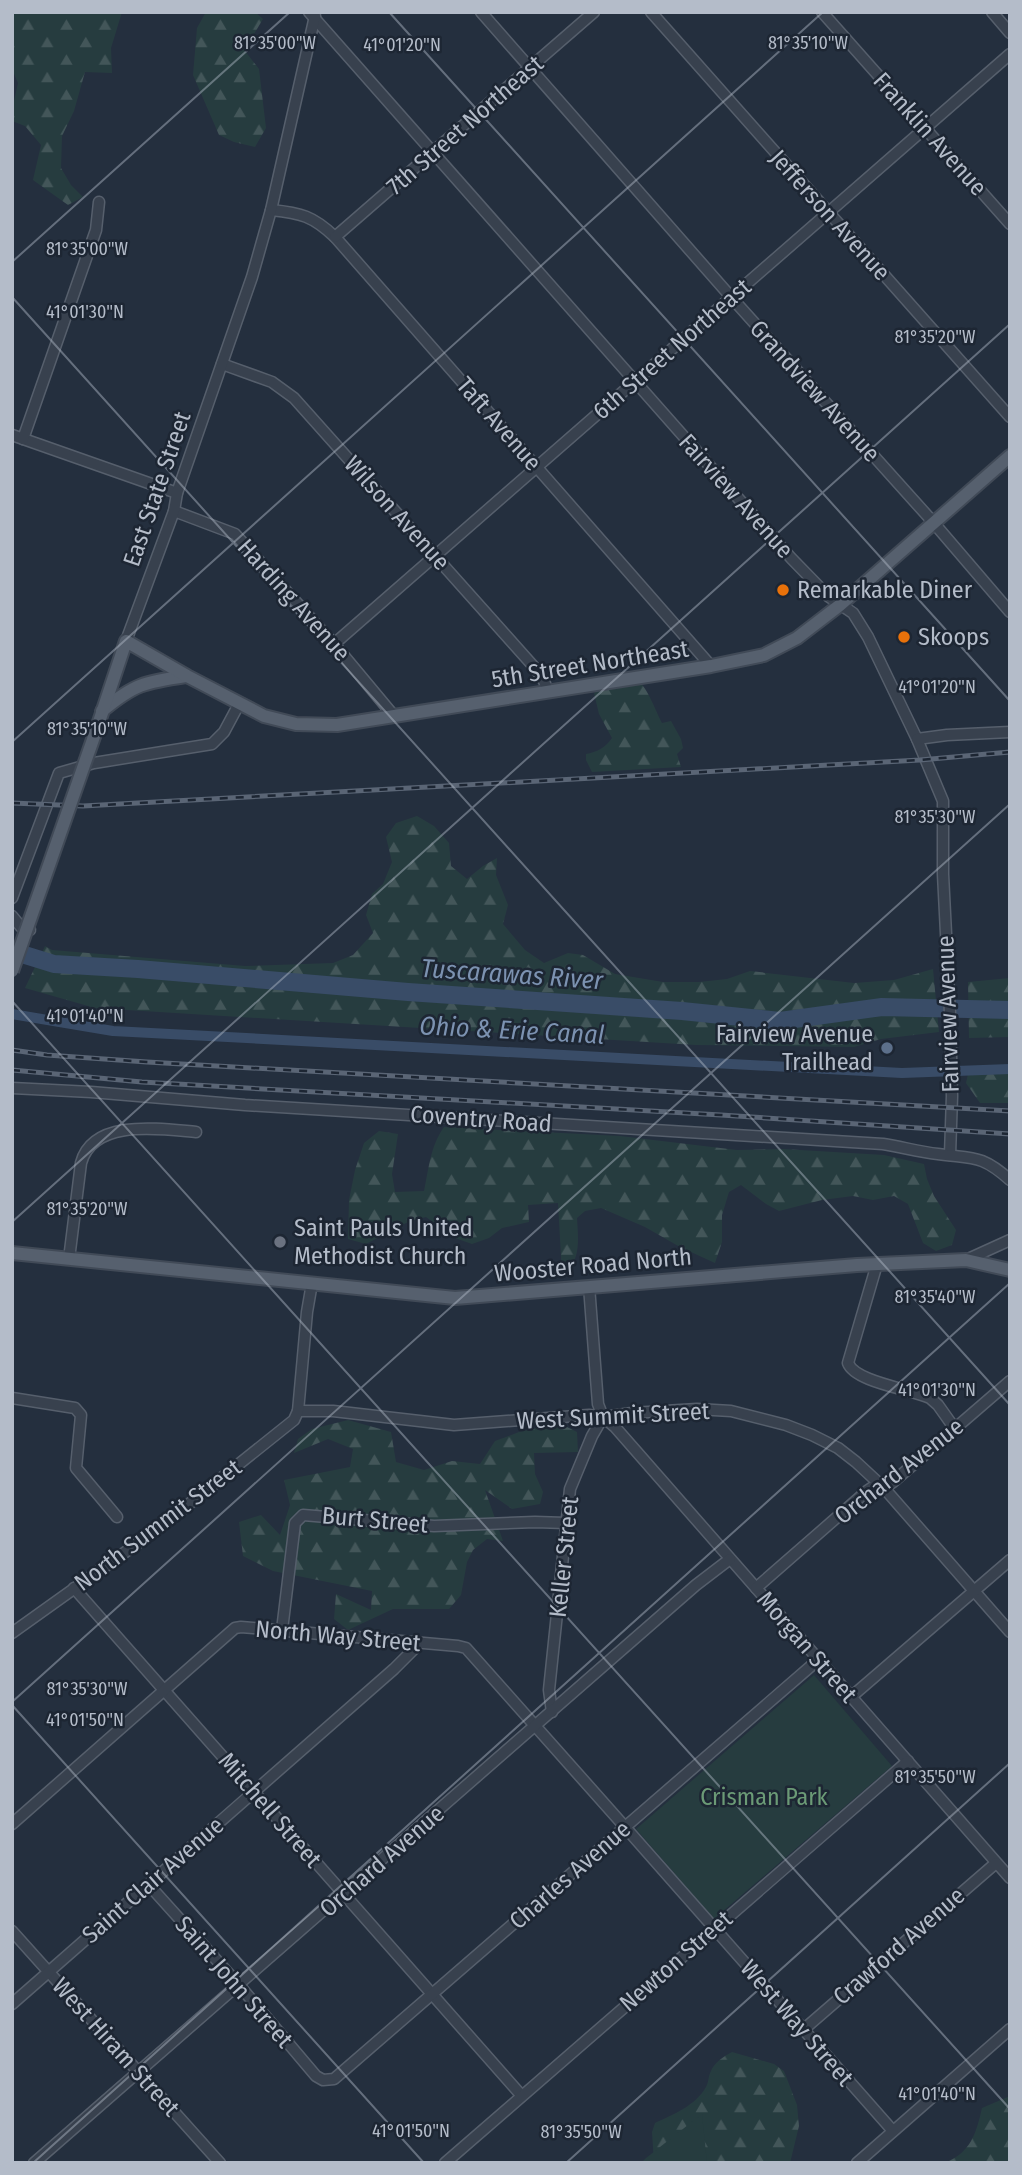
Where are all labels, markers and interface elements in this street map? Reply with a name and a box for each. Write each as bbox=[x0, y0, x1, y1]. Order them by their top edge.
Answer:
text: 81°35'00"W bbox=[234, 32, 317, 54]
text: 81°35'10"W bbox=[768, 32, 849, 54]
text: 41°01'20"N bbox=[363, 34, 441, 56]
street label: 7th Street Northeast bbox=[381, 49, 549, 200]
street label: Franklin Avenue bbox=[868, 67, 992, 201]
street label: Jefferson Avenue bbox=[764, 144, 896, 286]
text: 81°35'00"W bbox=[46, 238, 129, 260]
street label: 6th Street Northeast bbox=[587, 273, 757, 425]
text: 41°01'30"N bbox=[46, 301, 124, 323]
street label: Grandview Avenue bbox=[744, 314, 886, 468]
text: 81°35'20"W bbox=[895, 326, 976, 348]
street label: Taft Avenue bbox=[451, 372, 547, 476]
street label: East State Street bbox=[117, 408, 197, 570]
street label: Fairview Avenue bbox=[673, 428, 799, 564]
street label: Wilson Avenue bbox=[339, 450, 455, 576]
street label: Harding Avenue bbox=[232, 533, 356, 667]
place label: Remarkable Diner bbox=[797, 576, 973, 604]
marker: Remarkable Diner bbox=[775, 582, 791, 598]
place label: Skoops bbox=[918, 623, 989, 651]
marker: Skoops bbox=[896, 629, 912, 645]
street label: 5th Street Northeast bbox=[490, 635, 691, 693]
text: 41°01'20"N bbox=[898, 676, 976, 698]
text: 81°35'10"W bbox=[47, 718, 128, 740]
text: 81°35'30"W bbox=[894, 806, 976, 828]
street label: Fairview Avenue bbox=[931, 935, 965, 1093]
water label: Tuscarawas River bbox=[420, 953, 605, 996]
text: 41°01'40"N bbox=[46, 1005, 124, 1027]
water label: Ohio & Erie Canal bbox=[419, 1010, 605, 1051]
place label: Fairview Avenue Trailhead bbox=[716, 1020, 873, 1076]
marker: Fairview Avenue Trailhead bbox=[879, 1040, 895, 1056]
street label: Coventry Road bbox=[409, 1100, 553, 1138]
text: 81°35'20"W bbox=[47, 1198, 128, 1220]
place label: Saint Pauls United Methodist Church bbox=[294, 1214, 473, 1270]
marker: Saint Pauls United Methodist Church bbox=[272, 1234, 288, 1250]
street label: Wooster Road North bbox=[493, 1242, 693, 1288]
text: 81°35'40"W bbox=[895, 1286, 976, 1308]
text: 41°01'30"N bbox=[898, 1379, 976, 1401]
street label: West Summit Street bbox=[516, 1397, 710, 1435]
street label: Orchard Avenue bbox=[829, 1412, 969, 1530]
street label: North Summit Street bbox=[69, 1453, 247, 1597]
street label: Keller Street bbox=[544, 1495, 584, 1619]
street label: Burt Street bbox=[321, 1501, 429, 1539]
street label: Morgan Street bbox=[751, 1586, 863, 1708]
street label: North Way Street bbox=[254, 1615, 422, 1657]
text: 81°35'30"W bbox=[46, 1678, 128, 1700]
text: 41°01'50"N bbox=[46, 1709, 124, 1731]
street label: Mitchell Street bbox=[213, 1747, 327, 1873]
text: 81°35'50"W bbox=[894, 1766, 976, 1788]
park label: Crisman Park bbox=[700, 1783, 829, 1811]
street label: Orchard Avenue bbox=[314, 1799, 450, 1923]
street label: Saint Clair Avenue bbox=[77, 1811, 229, 1949]
street label: Charles Avenue bbox=[504, 1815, 636, 1935]
street label: Crawford Avenue bbox=[828, 1881, 970, 2011]
street label: Newton Street bbox=[614, 1905, 738, 2017]
street label: Saint John Street bbox=[169, 1911, 299, 2054]
street label: West Way Street bbox=[735, 1954, 859, 2092]
street label: West Hiram Street bbox=[47, 1972, 186, 2122]
text: 41°01'40"N bbox=[898, 2083, 976, 2105]
text: 41°01'50"N bbox=[372, 2120, 450, 2142]
text: 81°35'50"W bbox=[540, 2121, 622, 2143]

